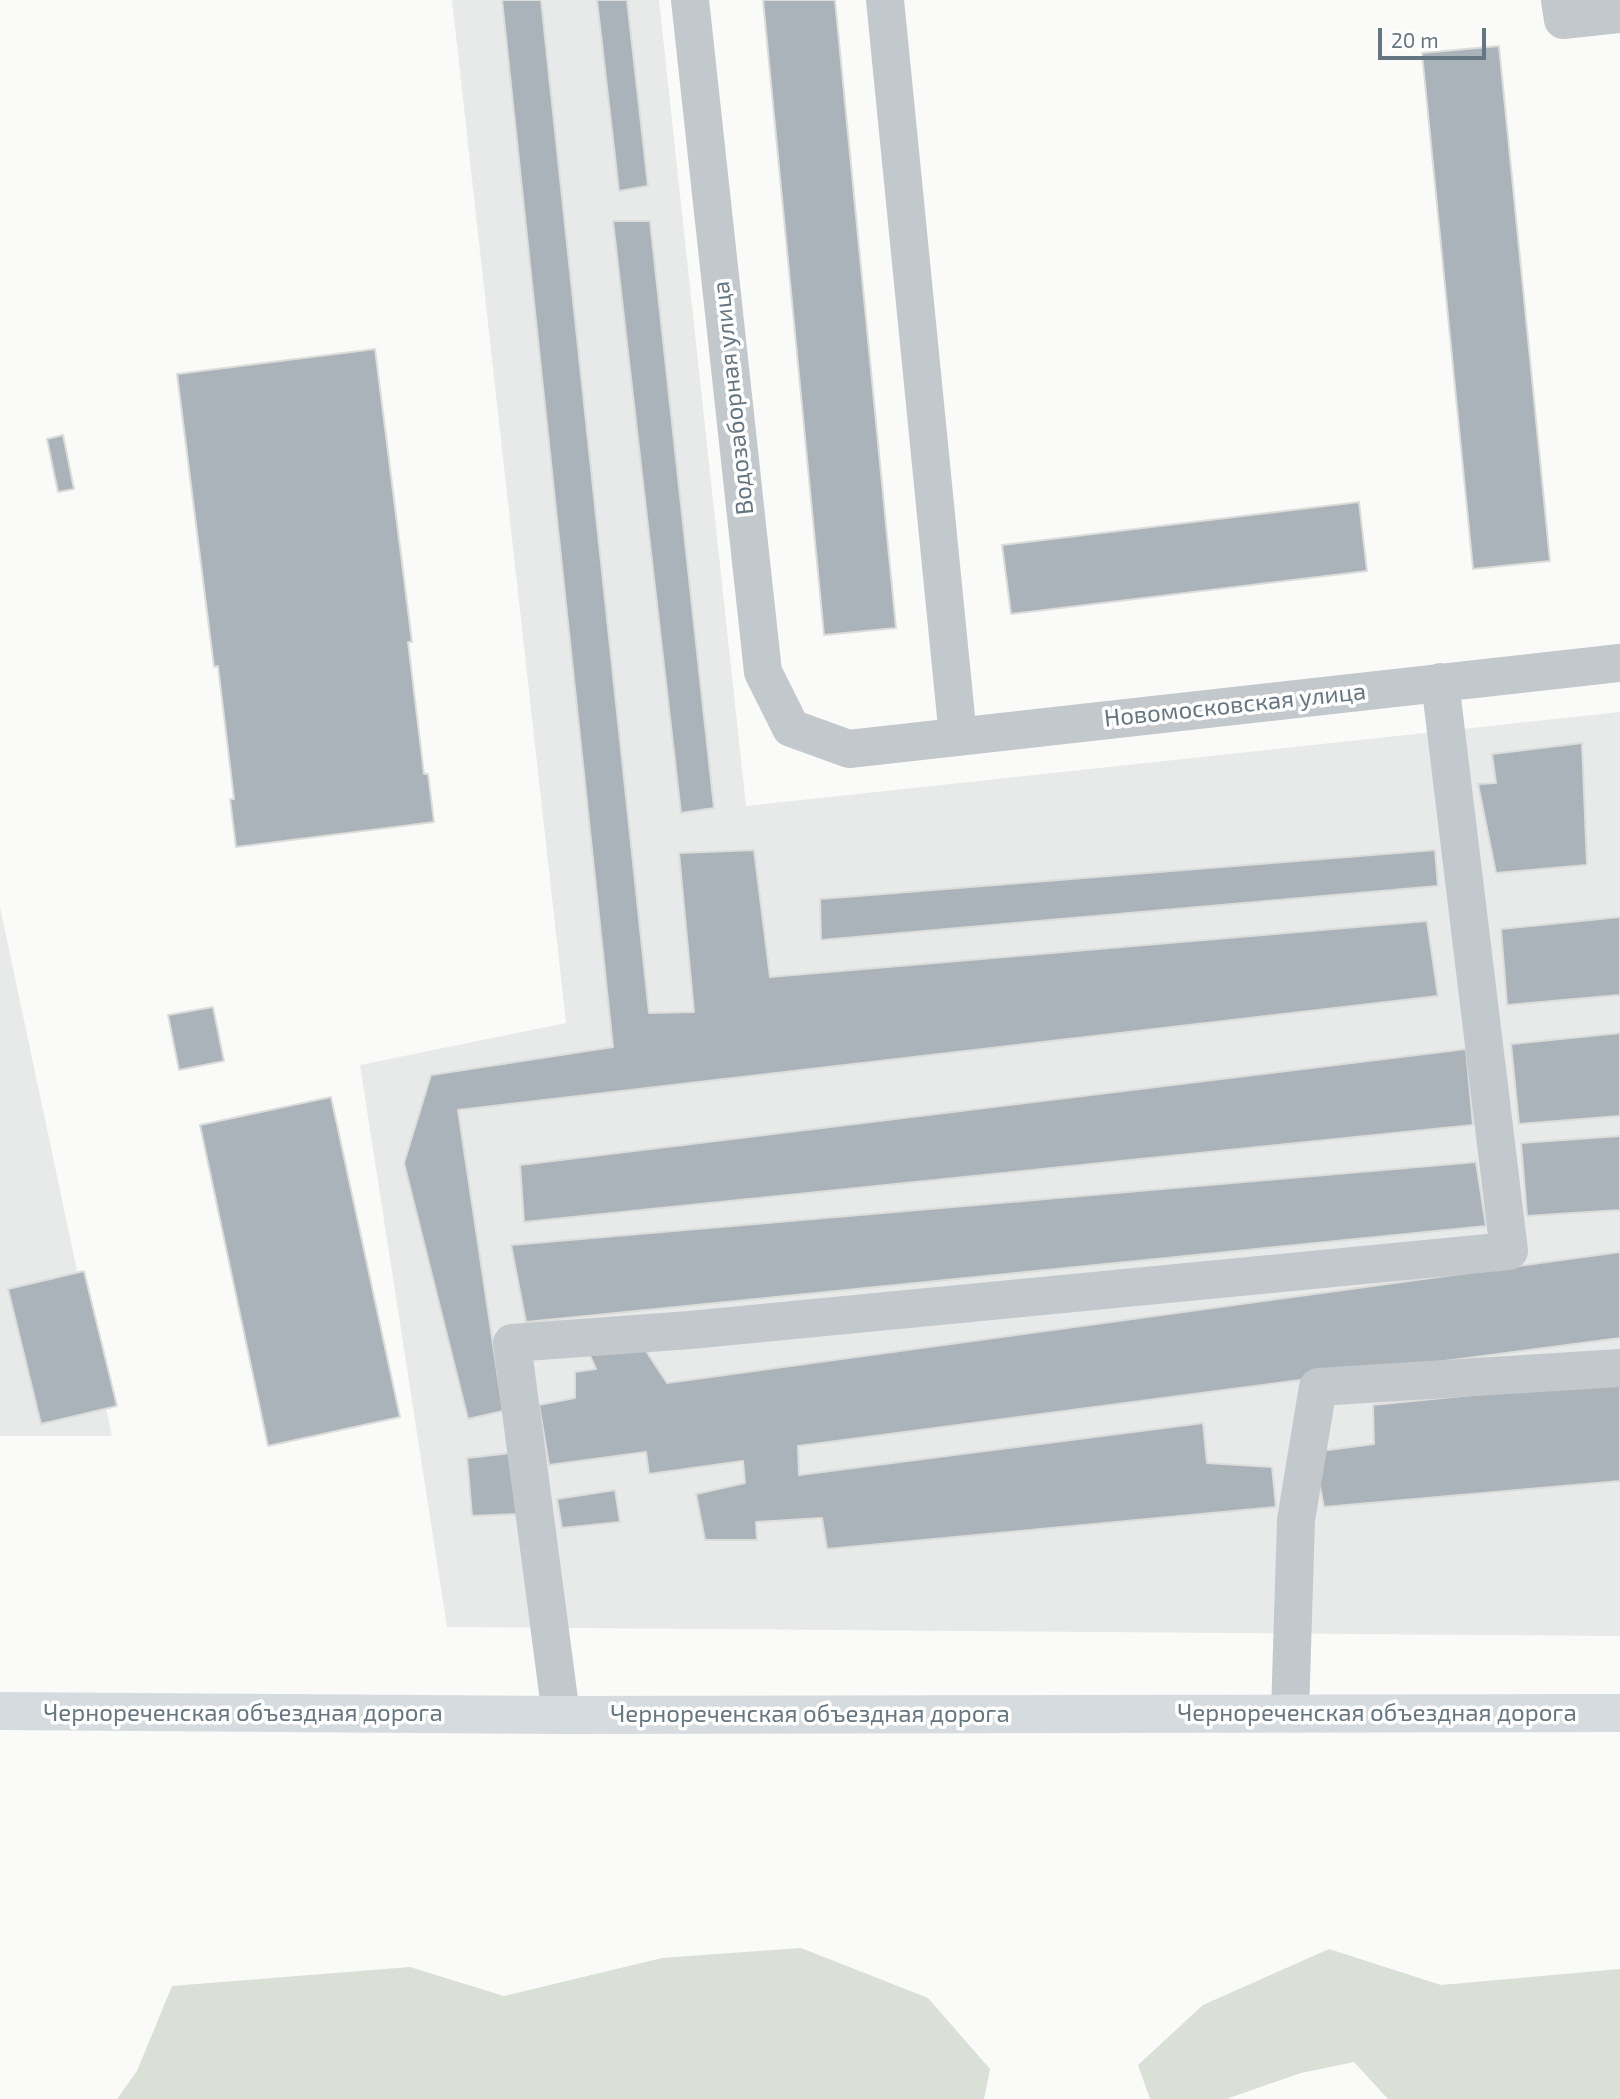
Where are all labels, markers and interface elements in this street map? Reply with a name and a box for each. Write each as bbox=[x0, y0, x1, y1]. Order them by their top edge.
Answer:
scale bar bbox=[1382, 14, 1490, 58]
text: 20 m bbox=[1391, 27, 1439, 52]
street label: Водозаборная улица bbox=[706, 280, 760, 516]
street label: Новомосковская улица bbox=[1103, 677, 1367, 733]
street label: Чернореченская объездная дорога bbox=[43, 1699, 443, 1727]
street label: Чернореченская объездная дорога bbox=[1177, 1699, 1577, 1727]
street label: Чернореченская объездная дорога bbox=[610, 1700, 1010, 1728]

